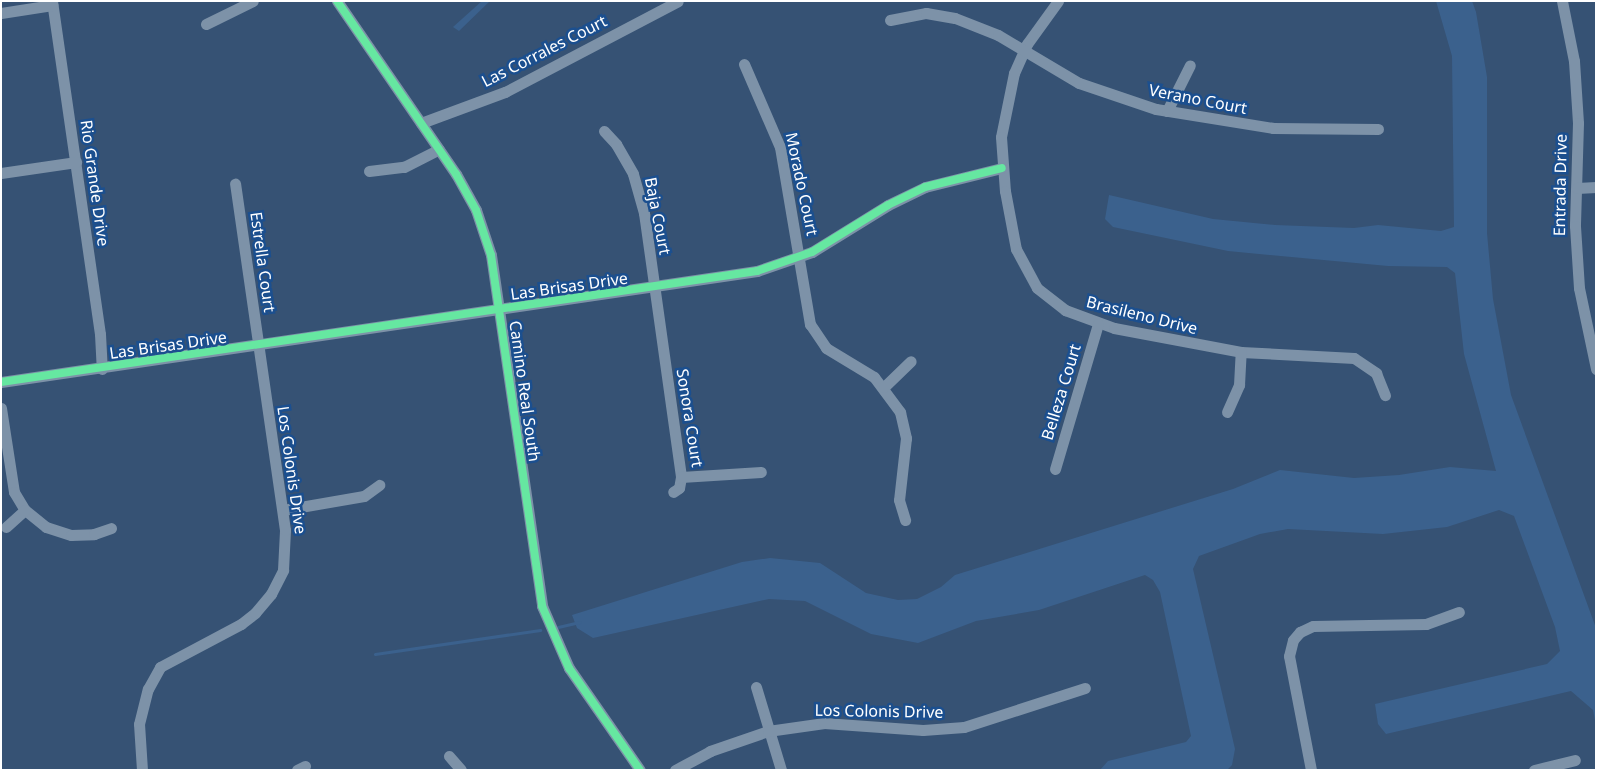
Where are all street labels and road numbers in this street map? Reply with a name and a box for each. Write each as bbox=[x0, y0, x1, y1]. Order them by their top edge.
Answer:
street label: Las Corrales Court bbox=[478, 11, 610, 91]
street label: Verano Court bbox=[1147, 80, 1249, 118]
street label: Rio Grande Drive bbox=[77, 119, 113, 247]
street label: Morado Court bbox=[782, 131, 822, 237]
street label: Entrada Drive bbox=[1550, 134, 1570, 236]
street label: Baja Court bbox=[641, 176, 675, 256]
street label: Estrella Court bbox=[246, 211, 280, 313]
street label: Las Brisas Drive bbox=[509, 268, 629, 304]
street label: Brasileno Drive bbox=[1084, 292, 1200, 338]
street label: Camino Real South bbox=[506, 319, 544, 463]
street label: Las Brisas Drive bbox=[108, 327, 228, 363]
street label: Belleza Court bbox=[1037, 342, 1085, 442]
street label: Sonora Court bbox=[673, 367, 707, 469]
street label: Los Colonis Drive bbox=[274, 405, 310, 535]
street label: Los Colonis Drive bbox=[814, 700, 944, 722]

